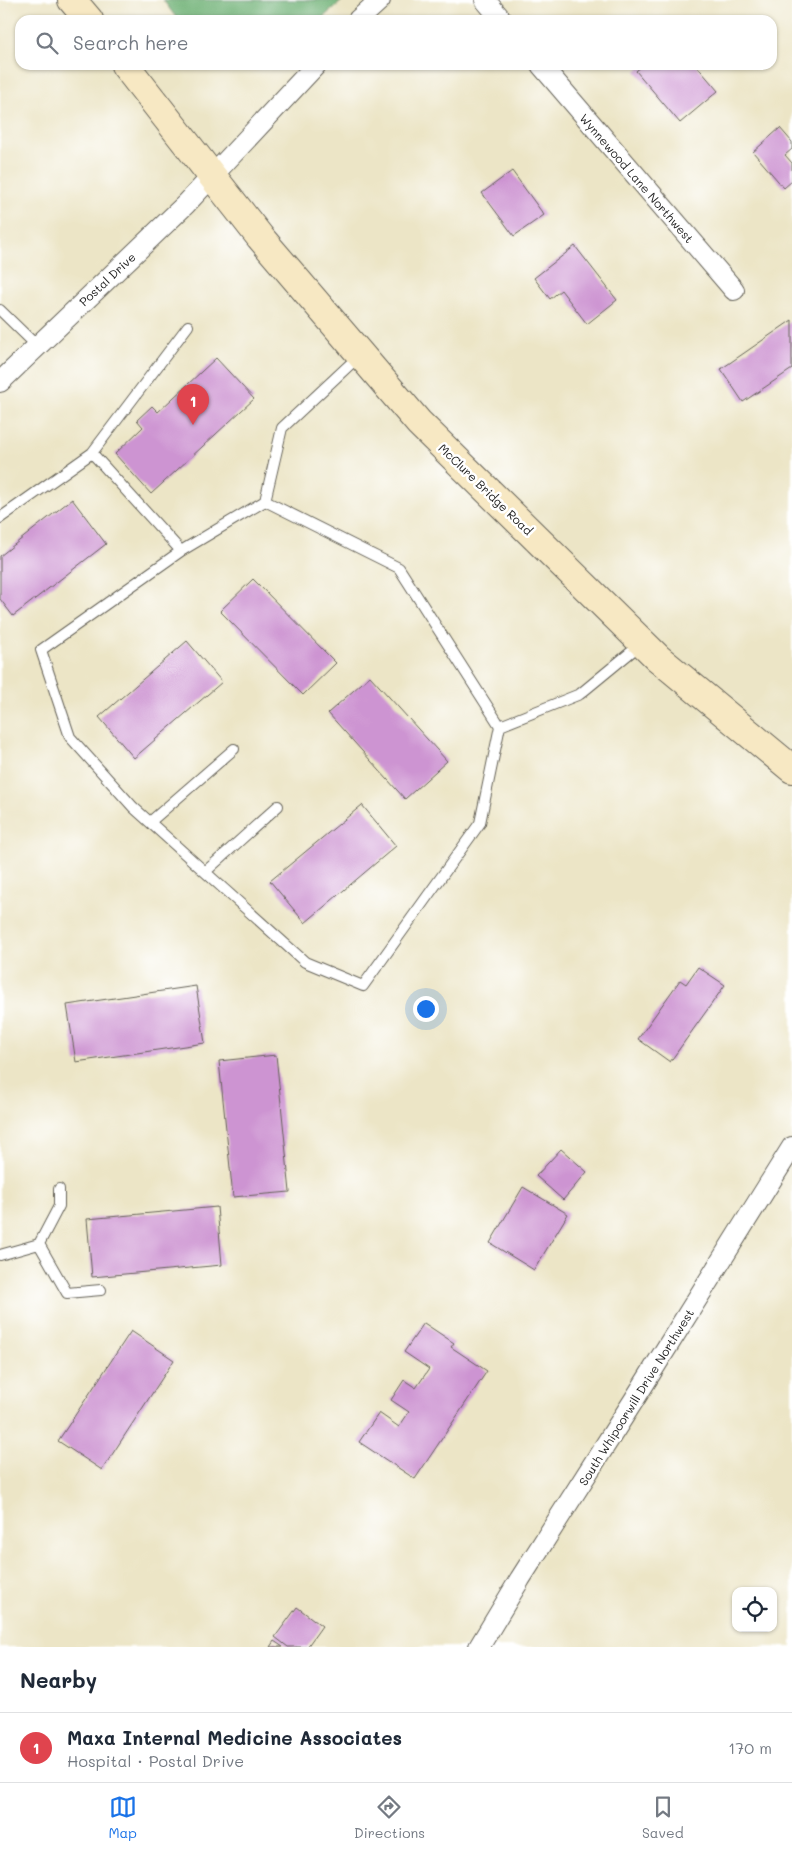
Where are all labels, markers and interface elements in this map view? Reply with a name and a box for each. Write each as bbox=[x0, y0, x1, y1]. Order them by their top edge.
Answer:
search box bbox=[15, 15, 777, 70]
icon: search bbox=[33, 29, 61, 57]
text: Search here bbox=[73, 30, 189, 55]
street label: Wynnewood Lane Northwest bbox=[576, 110, 698, 246]
street label: Postal Drive bbox=[75, 249, 139, 309]
pin: 1 bbox=[177, 384, 209, 425]
street label: McClure Bridge Road bbox=[436, 440, 537, 538]
your location bbox=[413, 996, 439, 1022]
street label: South Whipoorwill Drive Northwest bbox=[575, 1306, 697, 1488]
map controls bbox=[732, 1587, 777, 1632]
button: locate bbox=[732, 1587, 777, 1632]
text: Nearby bbox=[20, 1666, 97, 1693]
text: Maxa Internal Medicine Associates bbox=[67, 1725, 402, 1750]
text: 1 bbox=[32, 1737, 40, 1758]
text: 170 m bbox=[728, 1737, 772, 1758]
text: Hospital · Postal Drive bbox=[67, 1750, 244, 1771]
tab: Map bbox=[108, 1793, 137, 1842]
tab: Directions bbox=[354, 1793, 425, 1842]
tab: Saved bbox=[642, 1793, 684, 1842]

